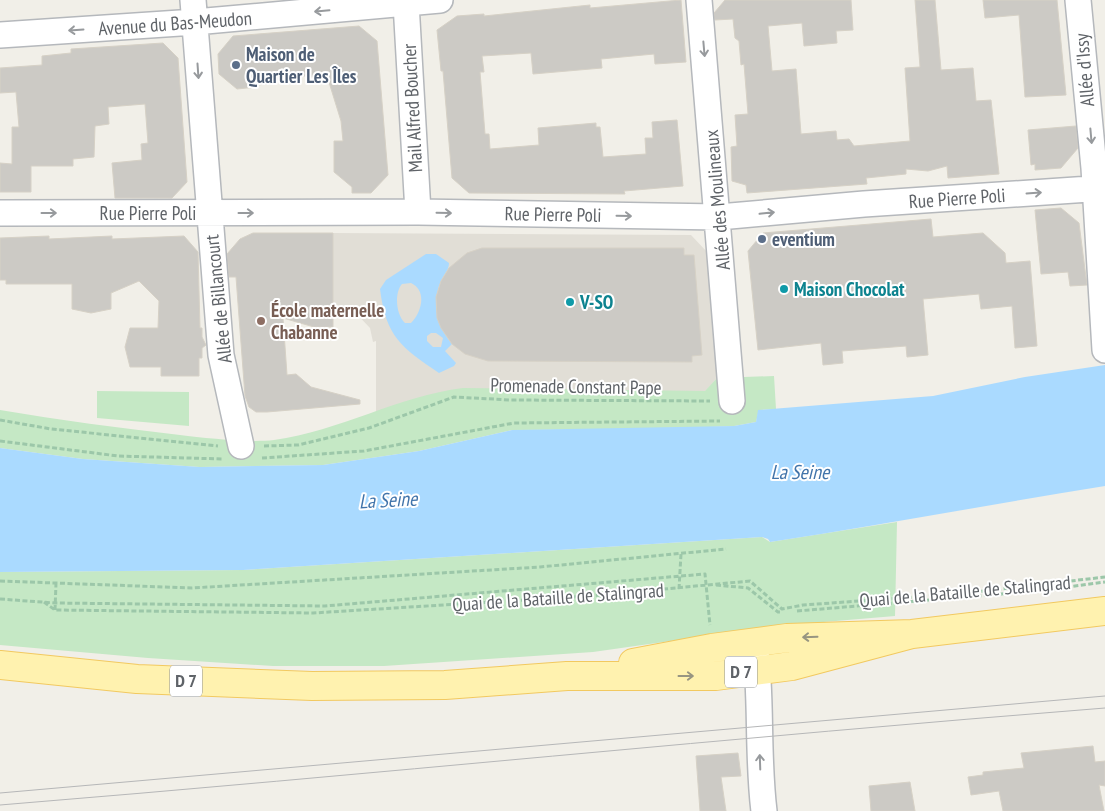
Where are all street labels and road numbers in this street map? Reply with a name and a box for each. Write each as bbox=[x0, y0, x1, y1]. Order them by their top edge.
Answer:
street label: Avenue du Bas-Meudon bbox=[97, 6, 253, 40]
street label: Allée d'Issy bbox=[1069, 31, 1099, 108]
street label: Mail Alfred Boucher bbox=[397, 42, 427, 173]
street label: Allée des Moulineaux bbox=[699, 129, 735, 271]
street label: Rue Pierre Poli bbox=[908, 183, 1006, 213]
street label: Rue Pierre Poli bbox=[100, 201, 196, 225]
street label: Rue Pierre Poli bbox=[504, 201, 602, 227]
street label: Allée de Billancourt bbox=[199, 233, 237, 364]
street label: Promenade Constant Pape bbox=[490, 373, 662, 399]
street label: Quai de la Bataille de Stalingrad bbox=[858, 570, 1072, 612]
street label: Quai de la Bataille de Stalingrad bbox=[451, 578, 665, 616]
road number: D 7 bbox=[725, 656, 757, 688]
road number: D 7 bbox=[170, 666, 202, 696]

